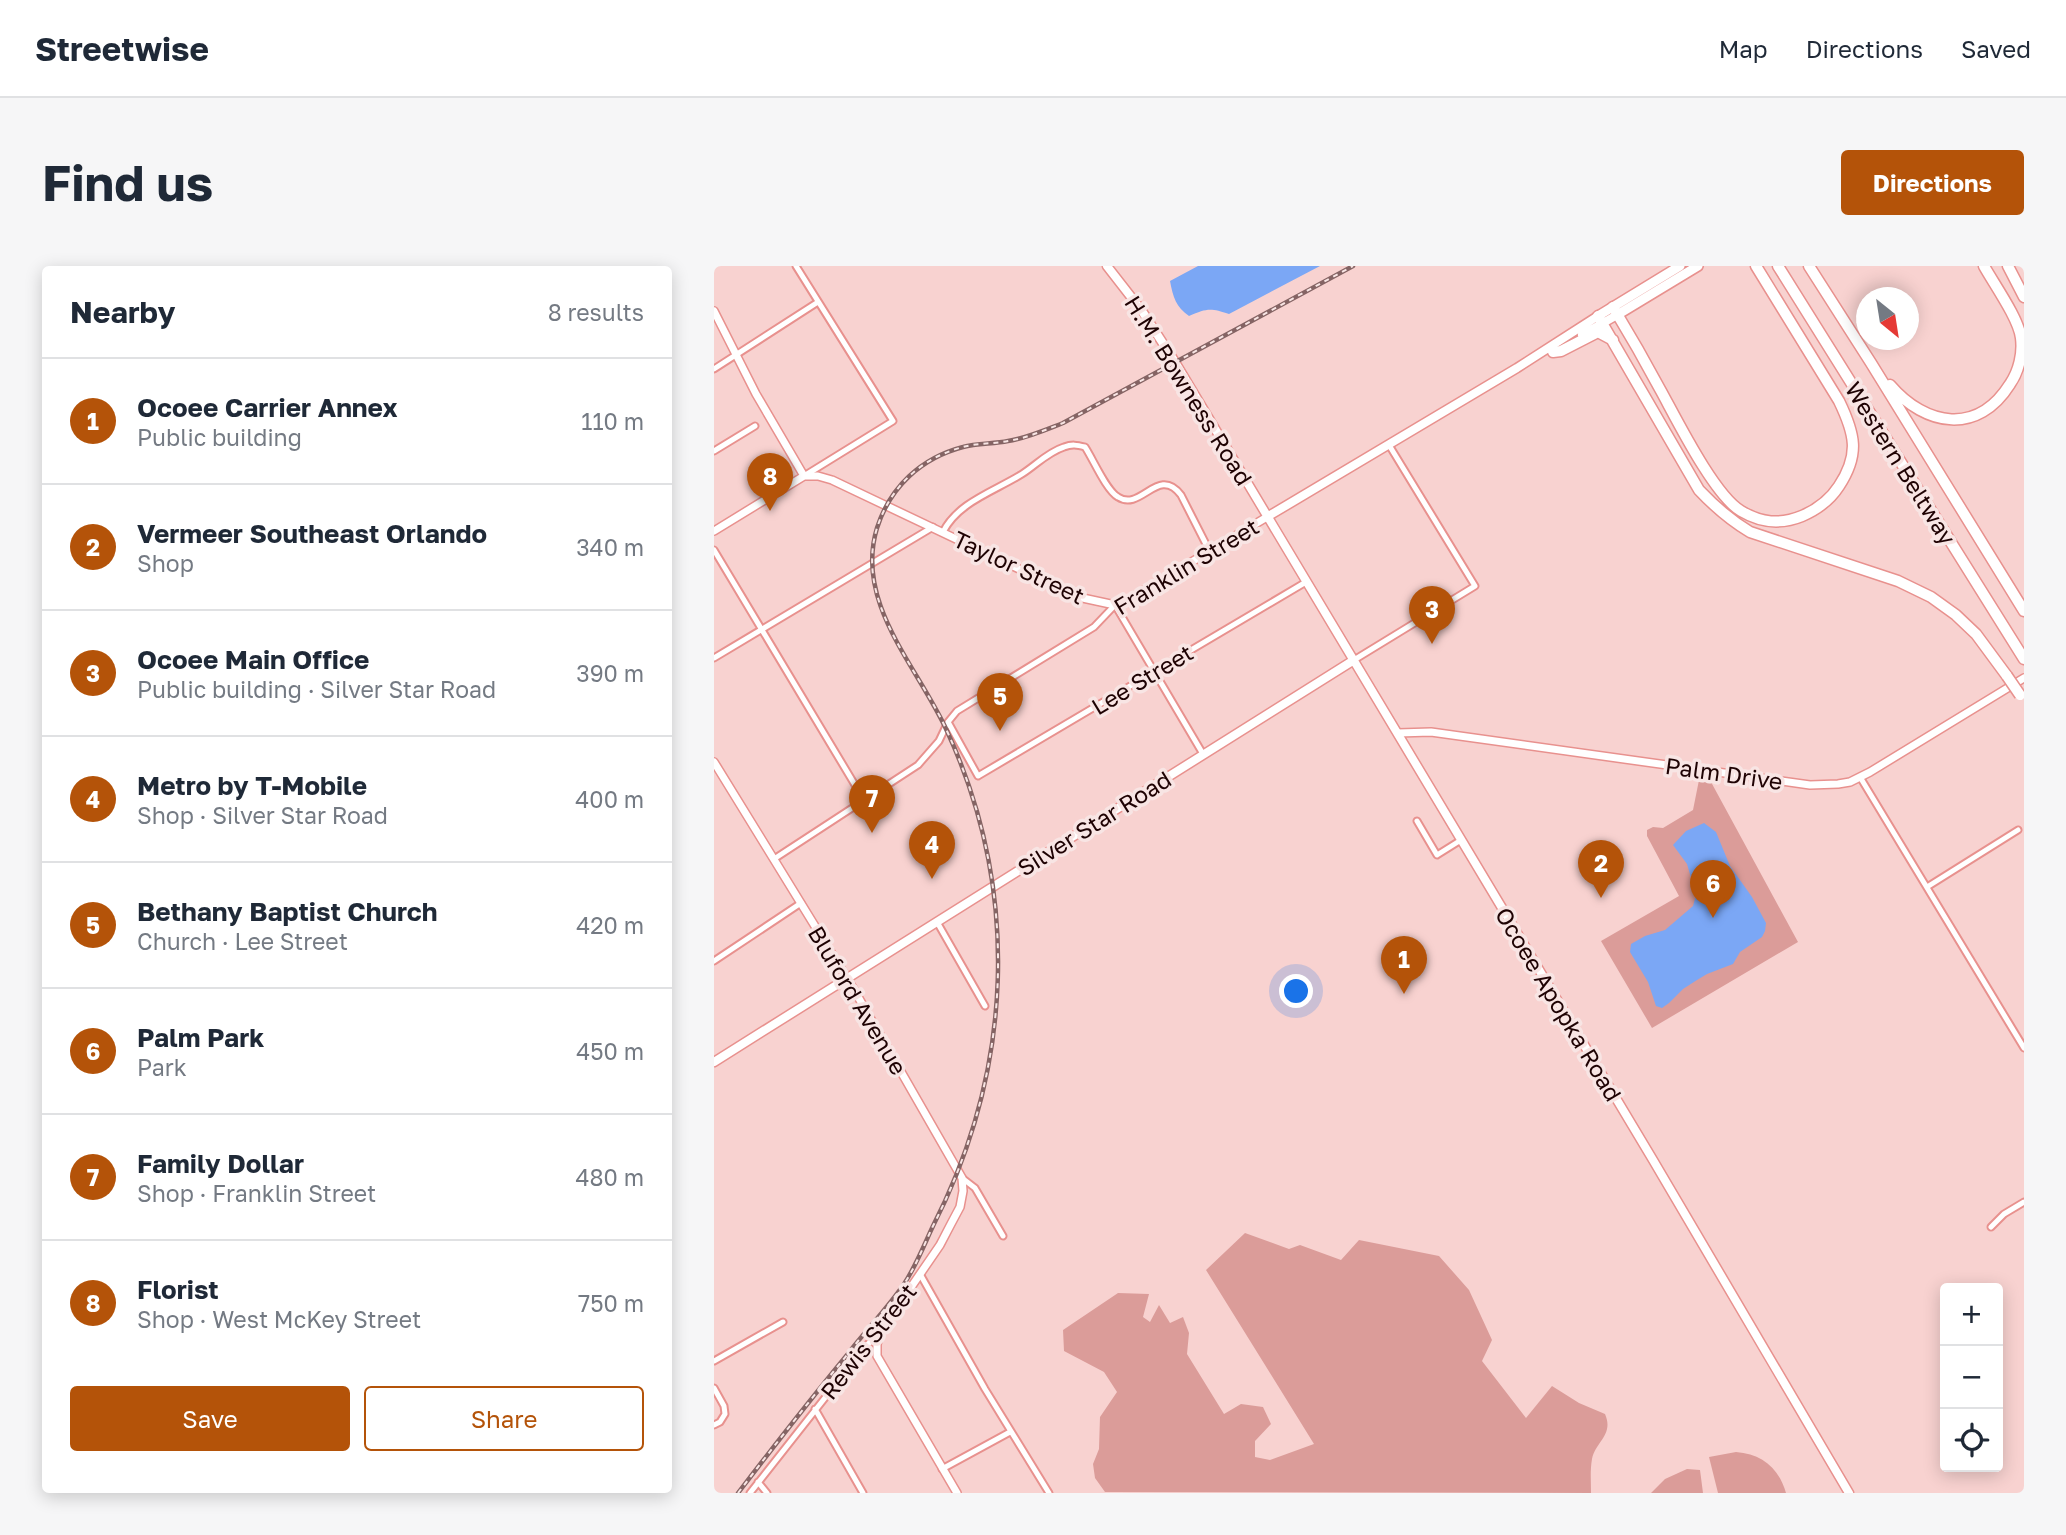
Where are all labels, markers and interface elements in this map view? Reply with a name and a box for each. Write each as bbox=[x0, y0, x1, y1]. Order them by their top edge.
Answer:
text: Streetwise bbox=[35, 29, 209, 68]
text: Map bbox=[1719, 34, 1768, 63]
text: Directions bbox=[1806, 34, 1923, 63]
text: Saved bbox=[1961, 34, 2031, 63]
button: Directions bbox=[1841, 150, 2024, 215]
text: Find us bbox=[42, 153, 213, 212]
north arrow bbox=[1856, 287, 1919, 350]
street label: H.M. Bowness Road bbox=[1119, 290, 1259, 490]
text: Nearby bbox=[70, 294, 175, 330]
text: 8 results bbox=[548, 298, 644, 326]
street label: Western Beltway bbox=[1840, 376, 1962, 550]
text: Ocoee Carrier Annex bbox=[137, 392, 398, 423]
text: 1 bbox=[87, 407, 99, 435]
text: 110 m bbox=[581, 407, 644, 435]
text: Public building bbox=[137, 423, 302, 451]
pin: 8 bbox=[747, 453, 793, 511]
street label: Franklin Street bbox=[1108, 512, 1264, 620]
text: Vermeer Southeast Orlando bbox=[137, 518, 487, 549]
street label: Taylor Street bbox=[949, 524, 1089, 610]
text: 2 bbox=[86, 533, 100, 561]
text: 340 m bbox=[576, 533, 644, 561]
text: Shop bbox=[137, 549, 194, 577]
pin: 3 bbox=[1409, 586, 1455, 644]
street label: Lee Street bbox=[1086, 638, 1198, 720]
text: Ocoee Main Office bbox=[137, 644, 369, 675]
text: 3 bbox=[86, 659, 100, 687]
text: 390 m bbox=[576, 659, 644, 687]
pin: 5 bbox=[977, 673, 1023, 731]
text: Public building · Silver Star Road bbox=[137, 675, 496, 703]
street label: Palm Drive bbox=[1663, 751, 1785, 795]
street label: Silver Star Road bbox=[1012, 765, 1176, 881]
text: Metro by T-Mobile bbox=[137, 770, 367, 801]
pin: 7 bbox=[849, 775, 895, 833]
text: 4 bbox=[86, 785, 100, 813]
text: 400 m bbox=[575, 785, 644, 813]
text: Shop · Silver Star Road bbox=[137, 801, 388, 829]
pin: 4 bbox=[909, 821, 955, 879]
pin: 2 bbox=[1578, 840, 1624, 898]
pin: 6 bbox=[1690, 860, 1736, 918]
text: Bethany Baptist Church bbox=[137, 896, 437, 927]
street label: Ocoee Apopka Road bbox=[1490, 902, 1628, 1106]
text: 5 bbox=[86, 911, 100, 939]
text: 420 m bbox=[576, 911, 644, 939]
street label: Bluford Avenue bbox=[803, 921, 913, 1079]
text: Church · Lee Street bbox=[137, 927, 348, 955]
pin: 1 bbox=[1381, 936, 1427, 994]
your location bbox=[1279, 974, 1313, 1008]
text: Palm Park bbox=[137, 1022, 264, 1053]
text: 6 bbox=[86, 1037, 100, 1065]
text: 450 m bbox=[576, 1037, 644, 1065]
text: Park bbox=[137, 1053, 187, 1081]
text: Family Dollar bbox=[137, 1148, 304, 1179]
text: 7 bbox=[87, 1163, 99, 1191]
text: 480 m bbox=[576, 1163, 644, 1191]
text: Shop · Franklin Street bbox=[137, 1179, 376, 1207]
text: Florist bbox=[137, 1274, 219, 1305]
street label: Rewis Street bbox=[814, 1277, 922, 1405]
map controls bbox=[1940, 1283, 2003, 1472]
button: + bbox=[1940, 1283, 2003, 1346]
text: 8 bbox=[86, 1289, 100, 1317]
text: 750 m bbox=[578, 1289, 644, 1317]
text: Shop · West McKey Street bbox=[137, 1305, 421, 1333]
button: − bbox=[1940, 1346, 2003, 1409]
button: Save bbox=[70, 1386, 350, 1451]
button: Share bbox=[364, 1386, 644, 1451]
button: locate bbox=[1940, 1409, 2003, 1472]

